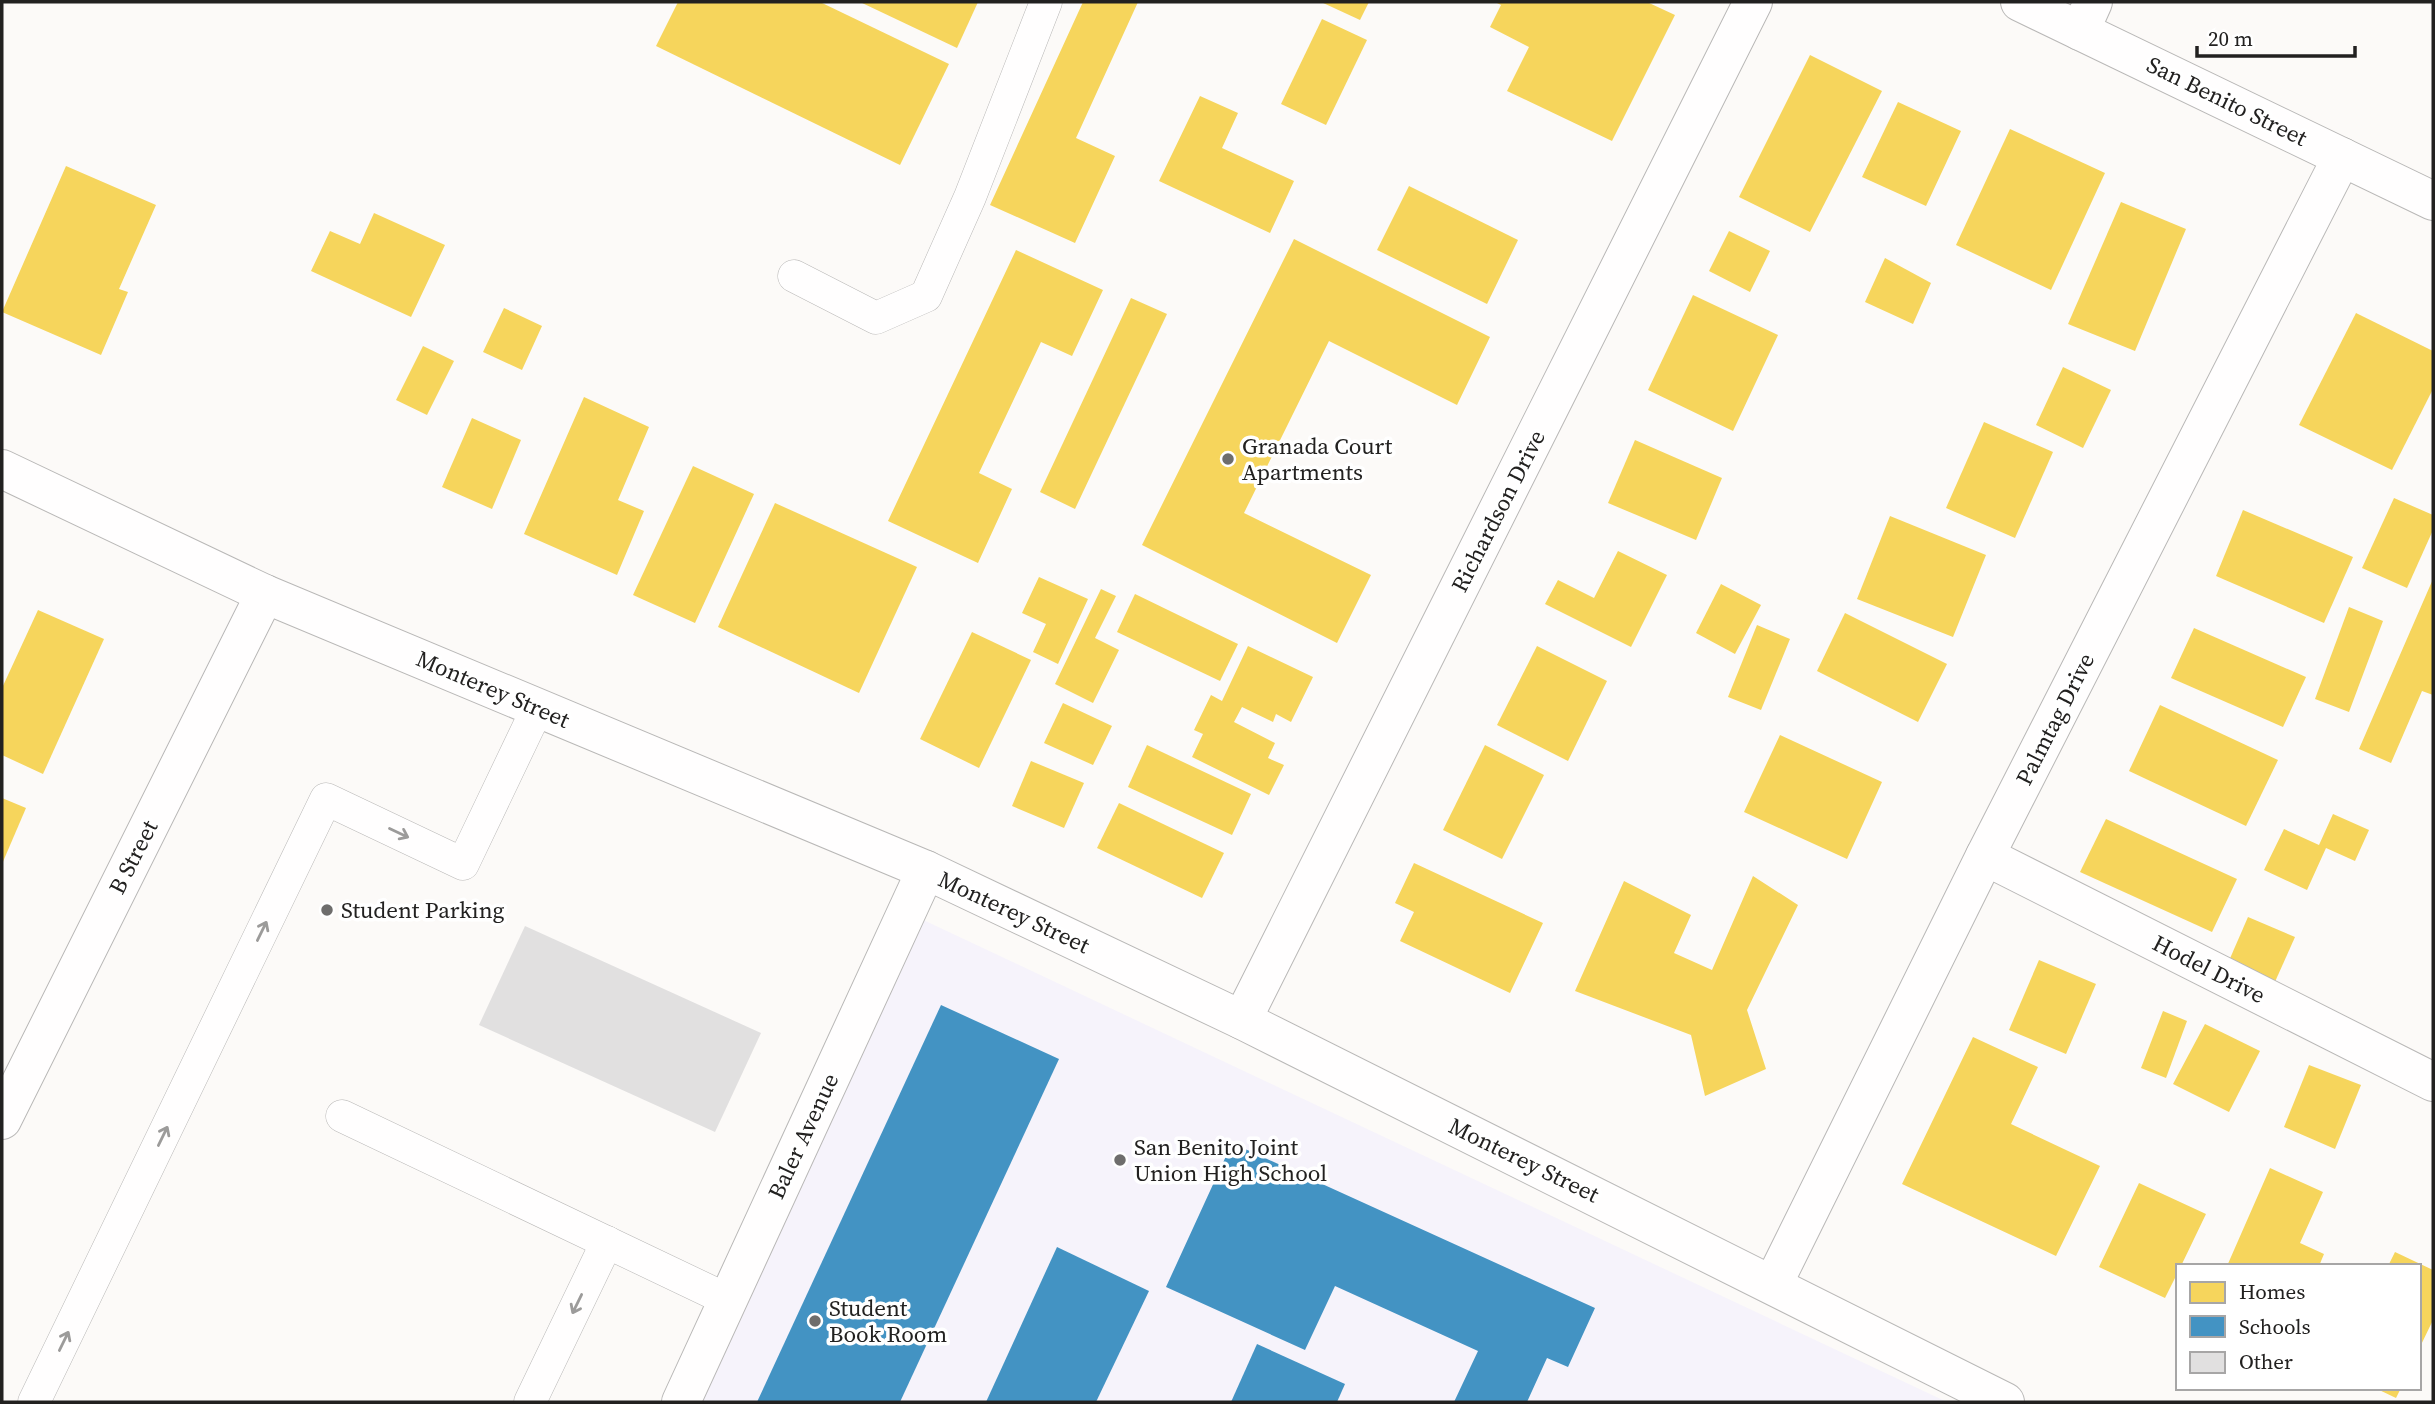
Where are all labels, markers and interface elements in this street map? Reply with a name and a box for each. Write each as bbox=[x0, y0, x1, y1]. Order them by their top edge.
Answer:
scale bar bbox=[2197, 14, 2354, 58]
text: 20 m bbox=[2208, 24, 2253, 53]
street label: San Benito Street bbox=[2142, 48, 2313, 154]
street label: Richardson Drive bbox=[1443, 424, 1553, 598]
place label: Granada Court Apartments bbox=[1242, 430, 1393, 488]
marker: Granada Court Apartments bbox=[1220, 451, 1236, 467]
street label: Monterey Street bbox=[411, 642, 575, 736]
street label: Palmtag Drive bbox=[2008, 647, 2102, 791]
street label: B Street bbox=[101, 814, 165, 900]
one-way arrow bbox=[388, 827, 409, 840]
street label: Monterey Street bbox=[933, 863, 1095, 961]
place label: Student Parking bbox=[341, 894, 505, 926]
marker: Student Parking bbox=[319, 902, 335, 918]
one-way arrow bbox=[256, 921, 269, 942]
street label: Hodel Drive bbox=[2147, 927, 2271, 1011]
street label: Baler Avenue bbox=[760, 1068, 846, 1204]
street label: Monterey Street bbox=[1443, 1110, 1605, 1210]
one-way arrow bbox=[157, 1126, 170, 1147]
place label: San Benito Joint Union High School bbox=[1134, 1131, 1327, 1189]
marker: San Benito Joint Union High School bbox=[1112, 1152, 1128, 1168]
legend bbox=[2176, 1264, 2421, 1390]
text: Homes bbox=[2239, 1277, 2305, 1306]
place label: Student Book Room bbox=[829, 1292, 947, 1350]
one-way arrow bbox=[570, 1293, 584, 1314]
text: Schools bbox=[2239, 1312, 2311, 1341]
marker: Student Book Room bbox=[807, 1313, 823, 1329]
one-way arrow bbox=[57, 1331, 71, 1352]
text: Other bbox=[2239, 1347, 2293, 1376]

